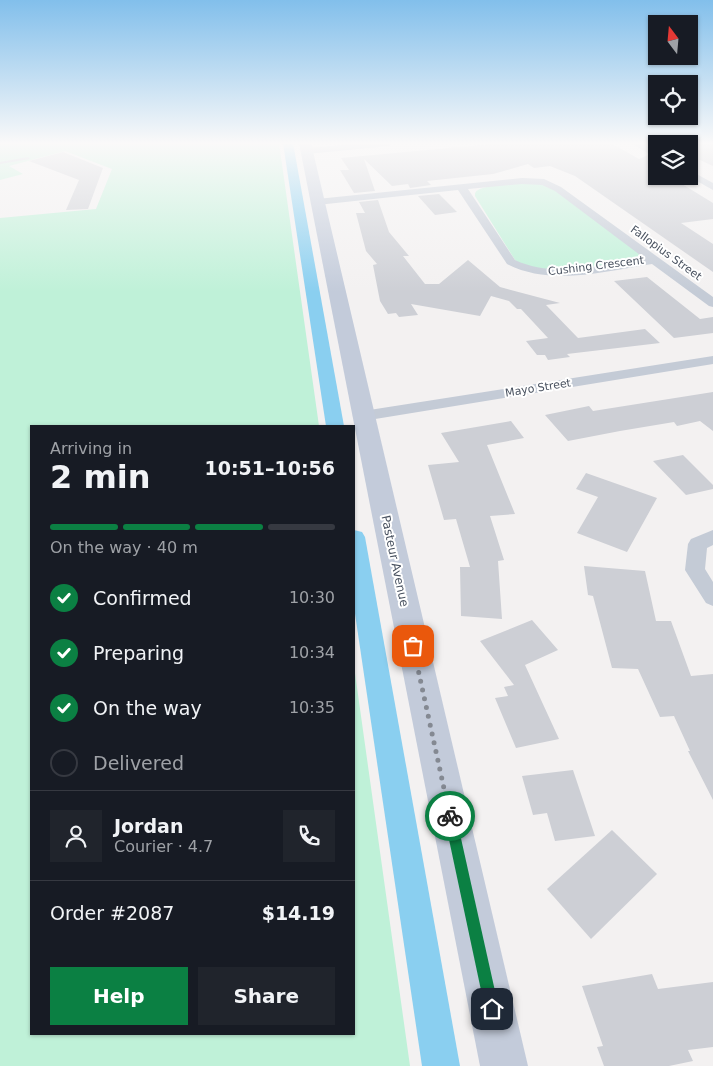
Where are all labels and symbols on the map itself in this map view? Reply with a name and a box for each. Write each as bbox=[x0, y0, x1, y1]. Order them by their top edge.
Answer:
north arrow bbox=[648, 15, 698, 65]
street label: Fallopius Street bbox=[628, 223, 705, 284]
street label: Cushing Crescent bbox=[547, 254, 645, 278]
street label: Mayo Street bbox=[504, 376, 572, 400]
street label: Pasteur Avenue bbox=[378, 514, 412, 608]
pin bbox=[392, 625, 434, 667]
courier bbox=[425, 791, 475, 841]
pin bbox=[471, 988, 513, 1030]

